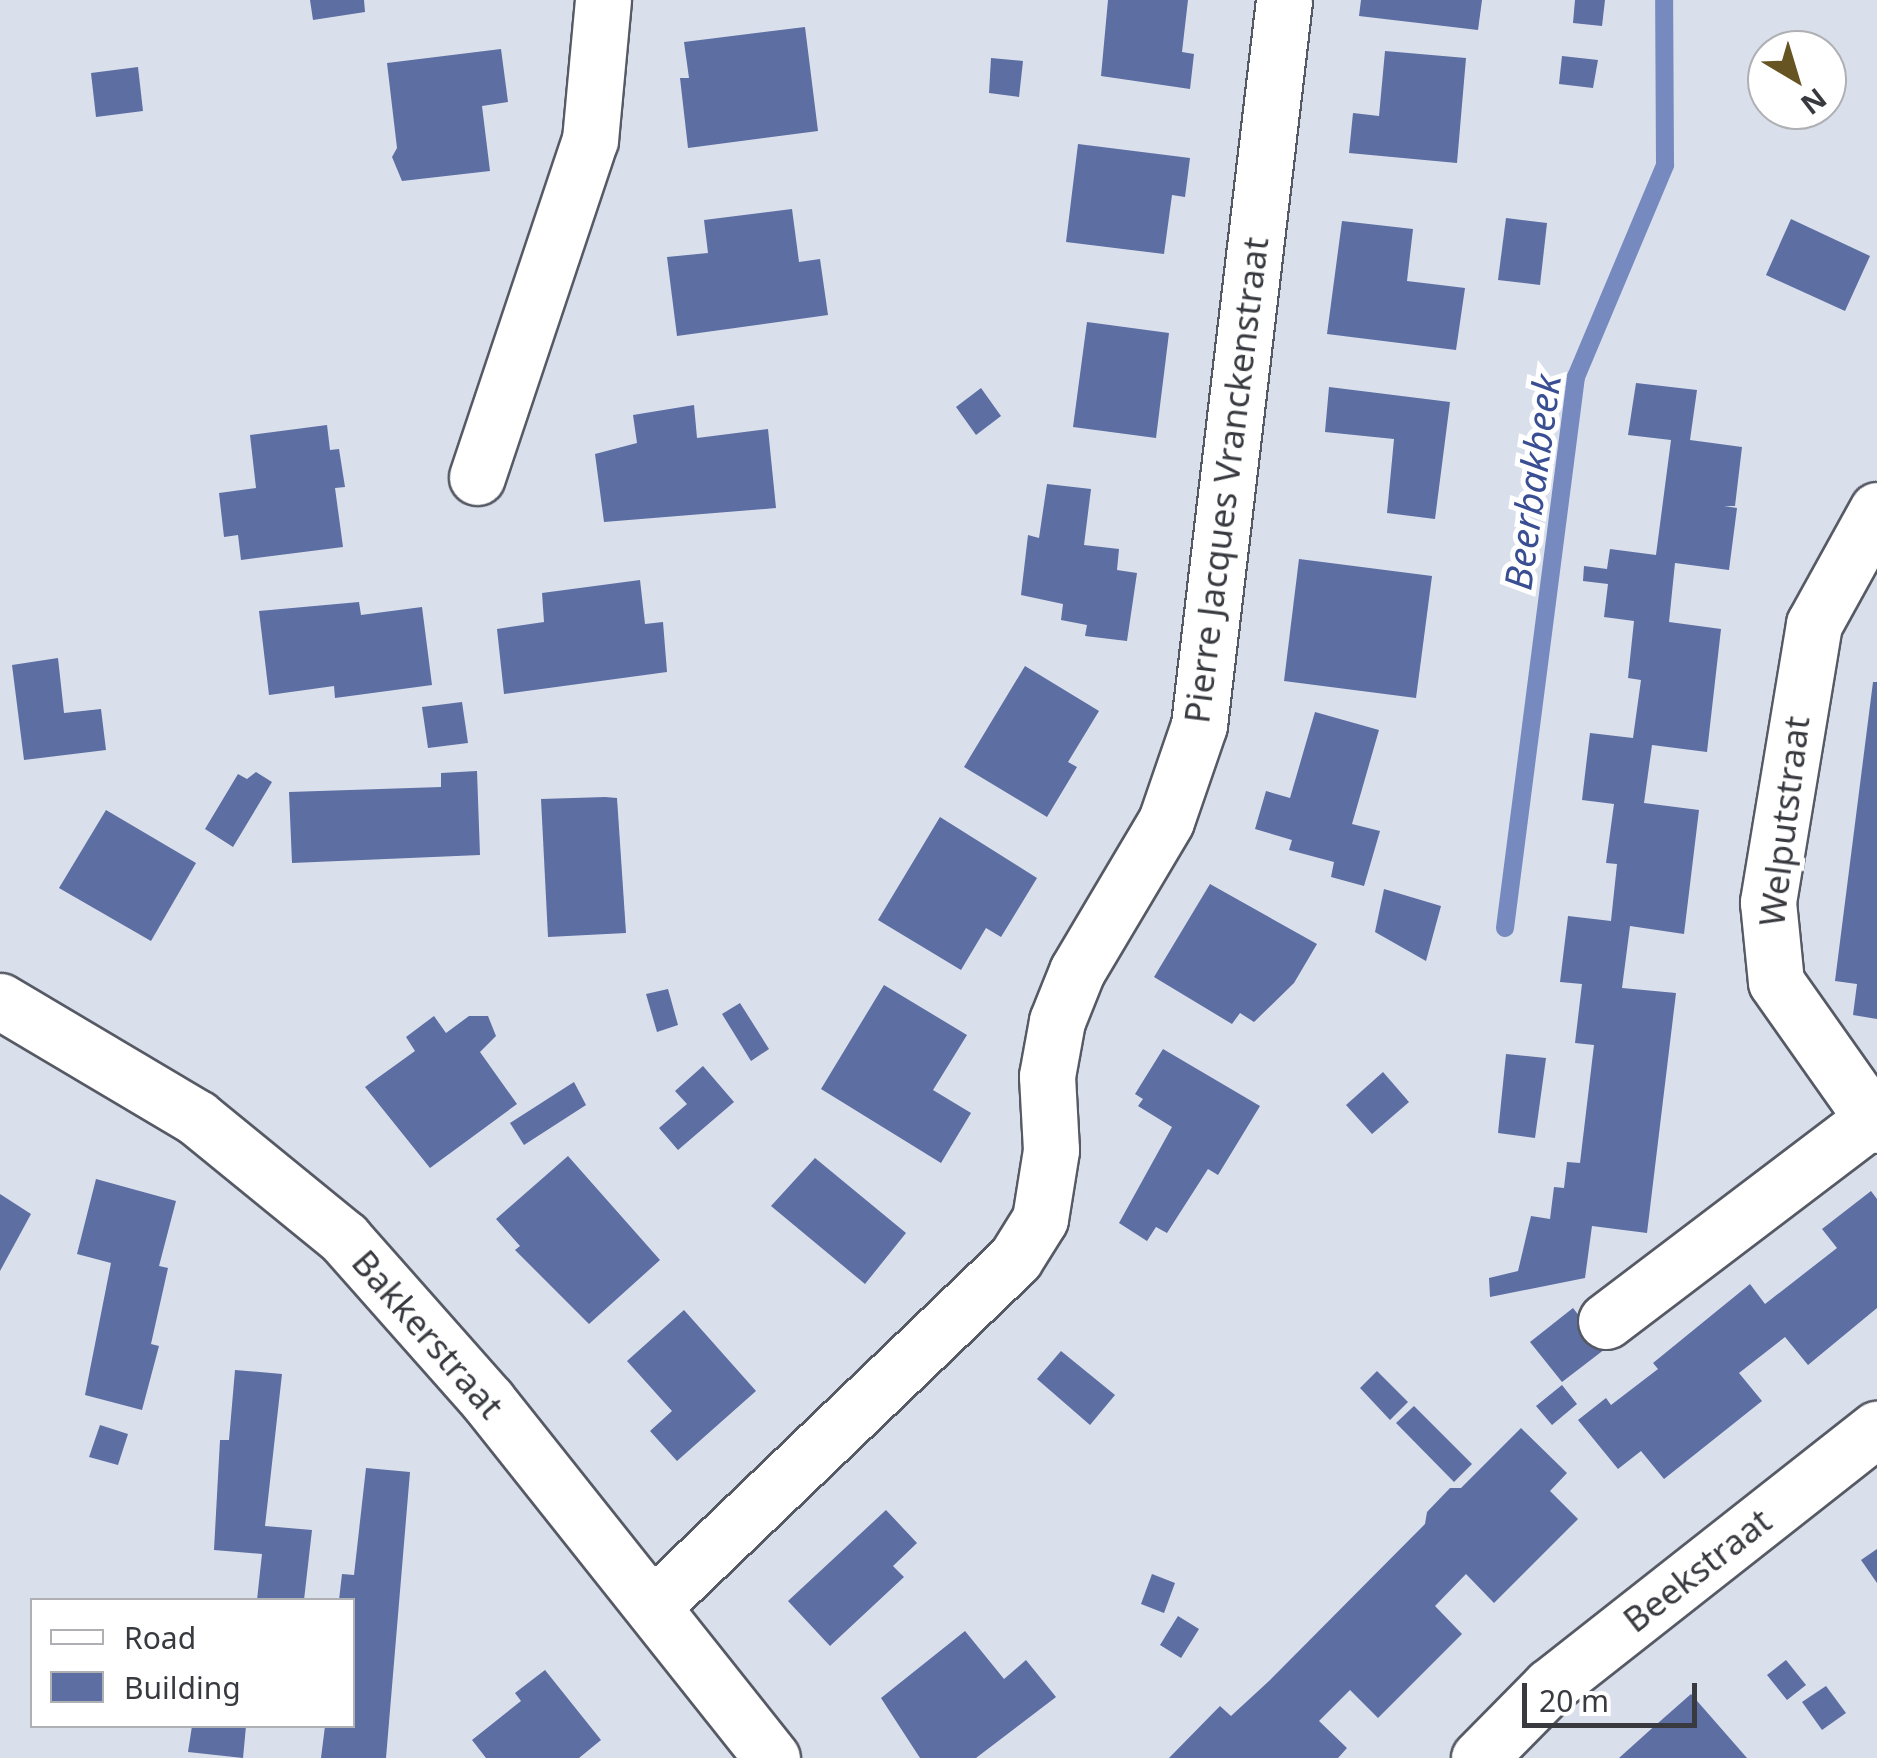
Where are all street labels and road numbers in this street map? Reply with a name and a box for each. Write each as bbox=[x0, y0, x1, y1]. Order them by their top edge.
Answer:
street label: Pierre Jacques Vranckenstraat bbox=[1175, 235, 1277, 725]
street label: Welputstraat bbox=[1750, 713, 1818, 929]
street label: Bakkerstraat bbox=[344, 1241, 512, 1427]
street label: Beekstraat bbox=[1615, 1499, 1779, 1641]

